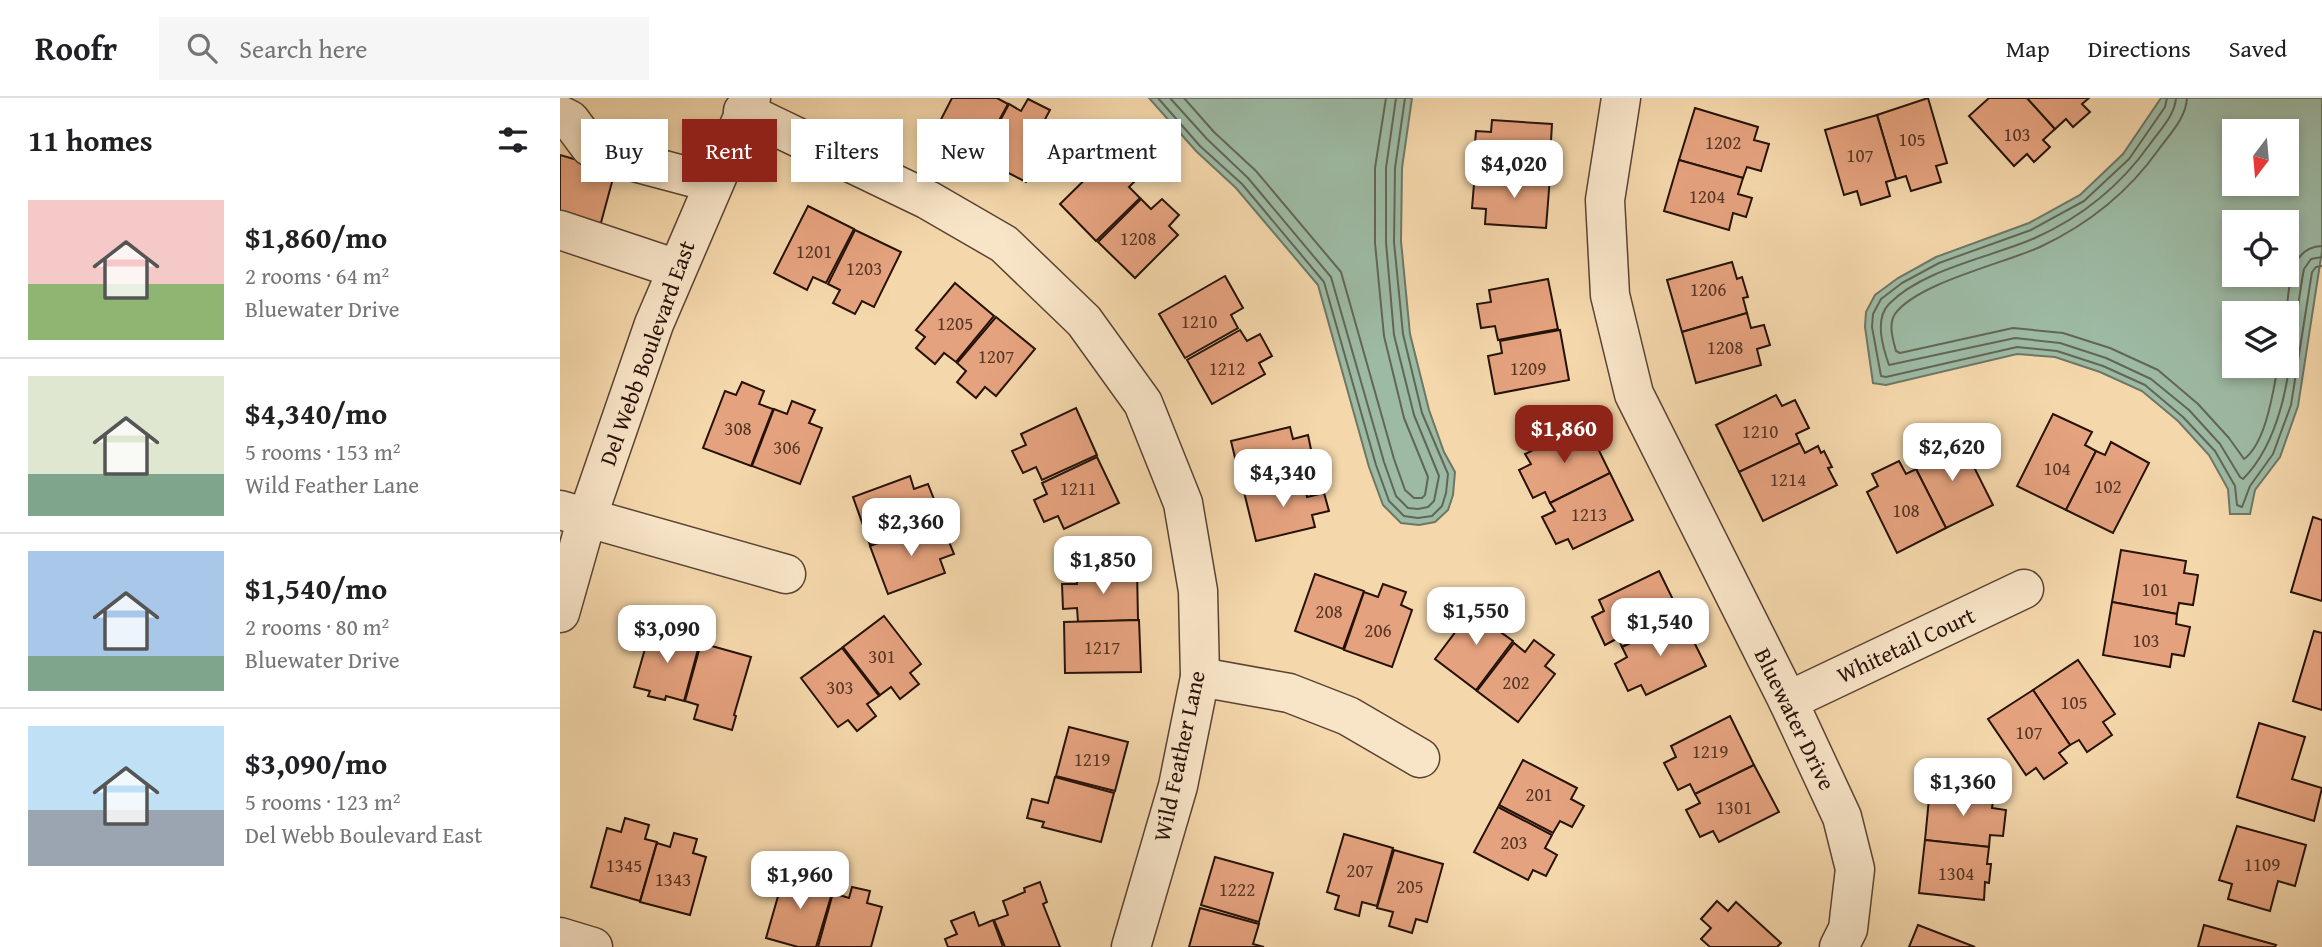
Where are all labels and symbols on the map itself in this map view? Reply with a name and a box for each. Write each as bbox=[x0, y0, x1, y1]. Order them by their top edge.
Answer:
north arrow bbox=[2222, 119, 2300, 196]
house number: 103 bbox=[2003, 120, 2031, 148]
house number: 105 bbox=[1898, 125, 1926, 153]
house number: 1202 bbox=[1705, 128, 1741, 156]
pin: $4,020 bbox=[1457, 140, 1571, 200]
house number: 107 bbox=[1846, 141, 1874, 169]
house number: 1204 bbox=[1689, 182, 1725, 210]
house number: 1208 bbox=[1120, 224, 1156, 252]
street label: Del Webb Boulevard East bbox=[590, 236, 703, 470]
house number: 1201 bbox=[796, 237, 832, 265]
house number: 1203 bbox=[846, 254, 882, 282]
house number: 1206 bbox=[1690, 275, 1726, 303]
house number: 1210 bbox=[1181, 307, 1217, 335]
house number: 1205 bbox=[937, 309, 973, 337]
house number: 1208 bbox=[1707, 333, 1743, 361]
house number: 1207 bbox=[978, 342, 1014, 370]
house number: 1212 bbox=[1209, 354, 1245, 382]
house number: 1209 bbox=[1510, 354, 1546, 382]
pin: $1,860 bbox=[1507, 406, 1621, 465]
house number: 308 bbox=[724, 414, 752, 442]
house number: 1210 bbox=[1742, 417, 1778, 445]
pin: $2,620 bbox=[1895, 424, 2009, 483]
house number: 306 bbox=[773, 433, 801, 461]
pin: $4,340 bbox=[1226, 450, 1340, 509]
house number: 104 bbox=[2043, 454, 2071, 482]
house number: 1214 bbox=[1770, 465, 1806, 493]
house number: 102 bbox=[2094, 472, 2122, 500]
house number: 1211 bbox=[1060, 474, 1096, 502]
house number: 108 bbox=[1892, 496, 1920, 524]
pin: $2,360 bbox=[854, 498, 968, 558]
house number: 1213 bbox=[1571, 500, 1607, 528]
pin: $1,850 bbox=[1046, 536, 1160, 596]
house number: 101 bbox=[2141, 575, 2169, 603]
pin: $1,550 bbox=[1419, 588, 1533, 647]
house number: 208 bbox=[1315, 597, 1343, 625]
pin: $1,540 bbox=[1603, 598, 1717, 658]
street label: Whitetail Court bbox=[1831, 598, 1980, 691]
pin: $3,090 bbox=[610, 606, 724, 665]
house number: 206 bbox=[1364, 616, 1392, 644]
house number: 103 bbox=[2132, 626, 2160, 654]
house number: 1217 bbox=[1084, 633, 1120, 661]
house number: 301 bbox=[868, 642, 896, 670]
street label: Bluewater Drive bbox=[1747, 642, 1844, 796]
street label: Wild Feather Lane bbox=[1144, 667, 1213, 844]
house number: 202 bbox=[1502, 668, 1530, 696]
house number: 303 bbox=[826, 673, 854, 701]
house number: 105 bbox=[2060, 688, 2088, 716]
house number: 107 bbox=[2015, 718, 2043, 746]
house number: 1219 bbox=[1692, 737, 1728, 765]
house number: 1219 bbox=[1074, 745, 1110, 773]
pin: $1,360 bbox=[1906, 758, 2020, 818]
house number: 201 bbox=[1525, 780, 1553, 808]
house number: 1301 bbox=[1716, 793, 1752, 821]
house number: 203 bbox=[1500, 828, 1528, 856]
house number: 1109 bbox=[2244, 850, 2280, 878]
house number: 1345 bbox=[606, 851, 642, 879]
pin: $1,960 bbox=[743, 852, 857, 911]
house number: 207 bbox=[1346, 856, 1374, 884]
house number: 1304 bbox=[1938, 859, 1974, 887]
house number: 1343 bbox=[655, 865, 691, 893]
house number: 205 bbox=[1396, 872, 1424, 900]
house number: 1222 bbox=[1219, 875, 1255, 903]

